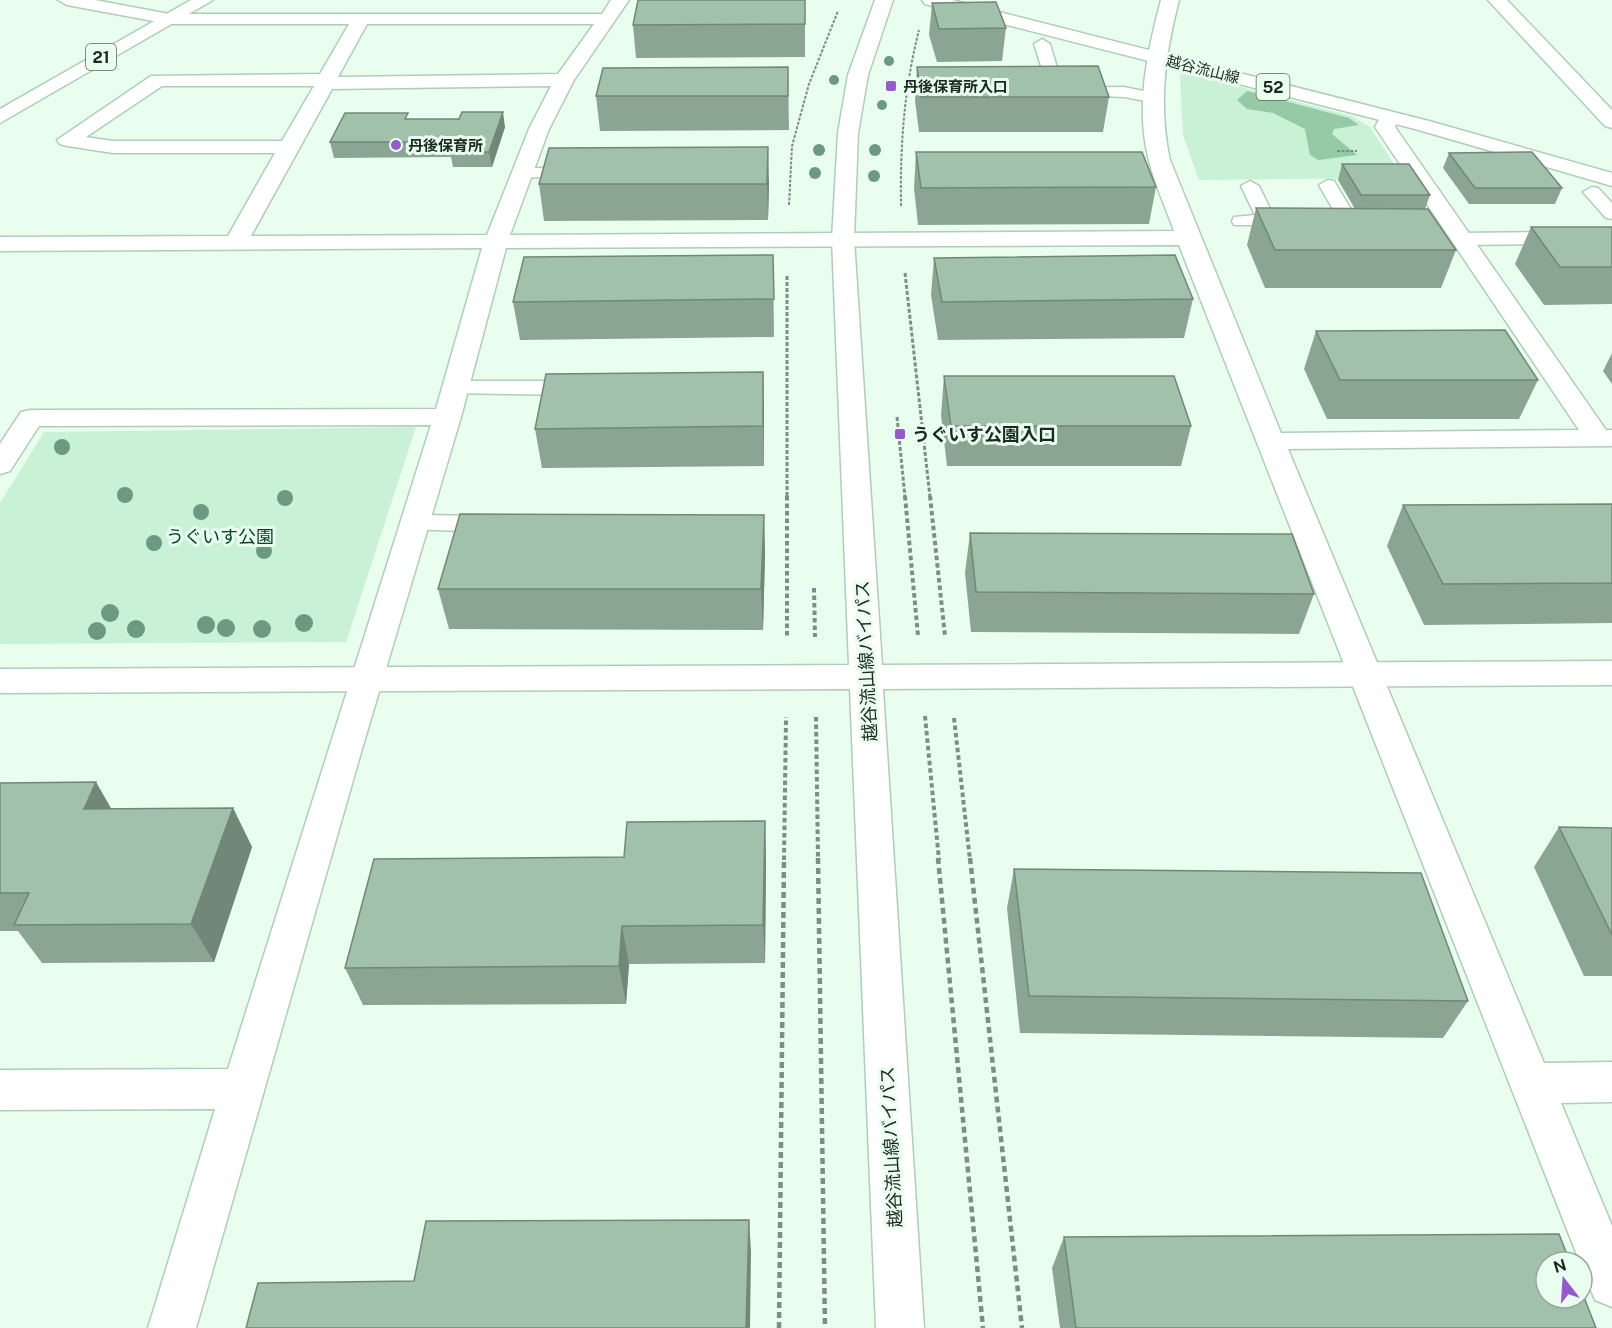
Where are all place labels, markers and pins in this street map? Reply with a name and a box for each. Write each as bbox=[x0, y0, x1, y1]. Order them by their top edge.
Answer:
place label: 丹後保育所入口 bbox=[903, 78, 1008, 95]
marker: 丹後保育所入口 bbox=[884, 79, 898, 93]
place label: 丹後保育所 bbox=[408, 137, 483, 154]
marker: 丹後保育所 bbox=[389, 138, 403, 152]
place label: うぐいす公園入口 bbox=[912, 424, 1056, 445]
marker: うぐいす公園入口 bbox=[893, 427, 907, 441]

